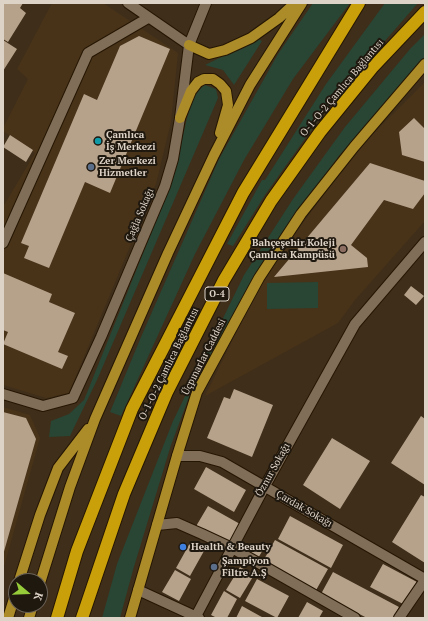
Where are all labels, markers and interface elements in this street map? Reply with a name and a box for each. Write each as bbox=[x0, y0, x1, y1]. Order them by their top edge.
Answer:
street label: O-1-O-2 Çamlıca Bağlantısı bbox=[298, 37, 386, 139]
place label: Çamlıca İş Merkezi bbox=[106, 129, 155, 152]
marker: Çamlıca İş Merkezi bbox=[93, 136, 103, 146]
place label: Zer Merkezi Hizmetler bbox=[99, 155, 156, 178]
marker: Zer Merkezi Hizmetler bbox=[86, 162, 96, 172]
street label: Çağla Sokağı bbox=[123, 187, 157, 243]
place label: Bahçeşehir Koleji Çamlıca Kampüsü bbox=[249, 237, 335, 260]
marker: Bahçeşehir Koleji Çamlıca Kampüsü bbox=[338, 244, 348, 254]
road number: O-4 bbox=[205, 287, 229, 301]
street label: O-1-O-2 Çamlıca Bağlantısı bbox=[137, 306, 201, 422]
street label: Üçpınarlar Caddesi bbox=[180, 317, 228, 397]
street label: Öznur Sokağı bbox=[253, 441, 293, 499]
street label: Çardak Sokağı bbox=[274, 488, 334, 530]
place label: Health & Beauty bbox=[191, 541, 271, 553]
marker: Health & Beauty bbox=[178, 542, 188, 552]
place label: Şampiyon Filtre A.Ş bbox=[222, 555, 269, 578]
marker: Şampiyon Filtre A.Ş bbox=[209, 562, 219, 572]
north arrow bbox=[8, 573, 48, 613]
text: K bbox=[31, 591, 46, 603]

